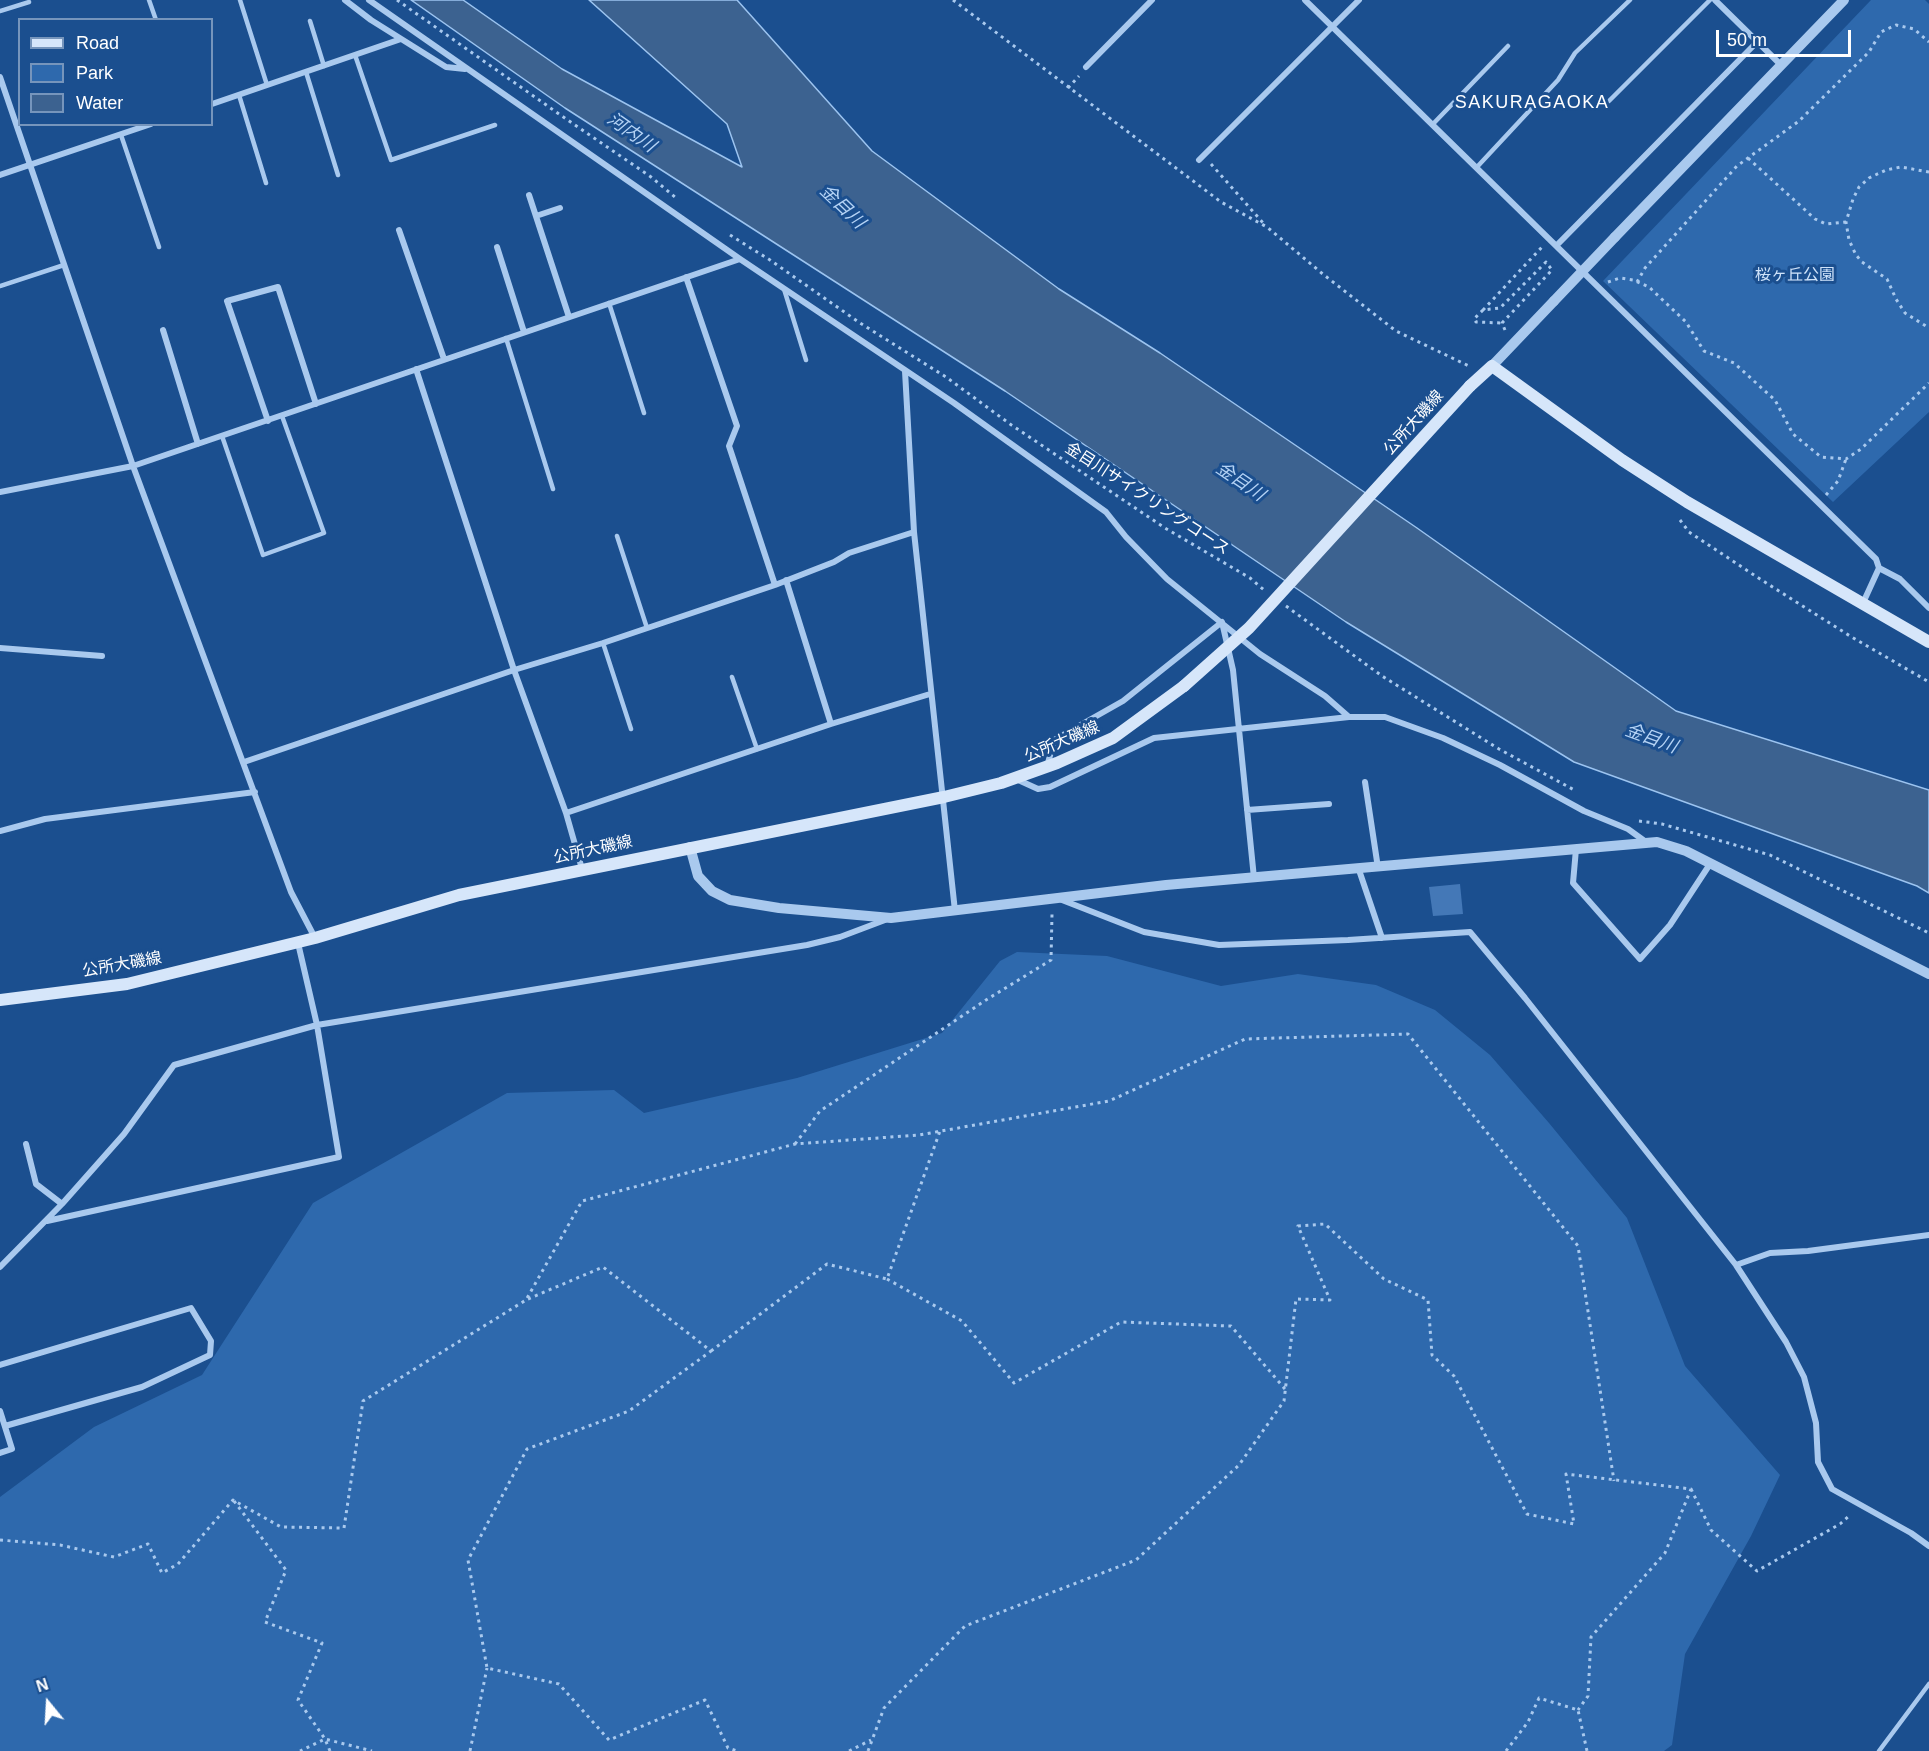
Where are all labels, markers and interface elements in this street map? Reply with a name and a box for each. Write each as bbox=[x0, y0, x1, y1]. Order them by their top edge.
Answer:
legend bbox=[18, 18, 213, 126]
scale bar bbox=[1719, 18, 1854, 56]
text: 50 m bbox=[1727, 30, 1767, 50]
text: Road bbox=[76, 33, 119, 53]
text: Park bbox=[76, 63, 113, 83]
district label: SAKURAGAOKA bbox=[1455, 92, 1609, 114]
text: Water bbox=[76, 93, 123, 113]
water label: 河内川 bbox=[603, 109, 659, 157]
water label: 金目川 bbox=[815, 180, 869, 234]
park label: 桜ヶ丘公園 bbox=[1755, 266, 1835, 286]
street label: 公所大磯線 bbox=[1380, 387, 1448, 459]
street label: 金目川サイクリングコース bbox=[1061, 439, 1233, 559]
water label: 金目川 bbox=[1212, 458, 1268, 506]
street label: 公所大磯線 bbox=[1021, 718, 1103, 766]
water label: 金目川 bbox=[1622, 720, 1680, 758]
street label: 公所大磯線 bbox=[552, 832, 634, 868]
street label: 公所大磯線 bbox=[81, 949, 163, 981]
north arrow bbox=[18, 1673, 78, 1733]
text: N bbox=[34, 1676, 50, 1695]

